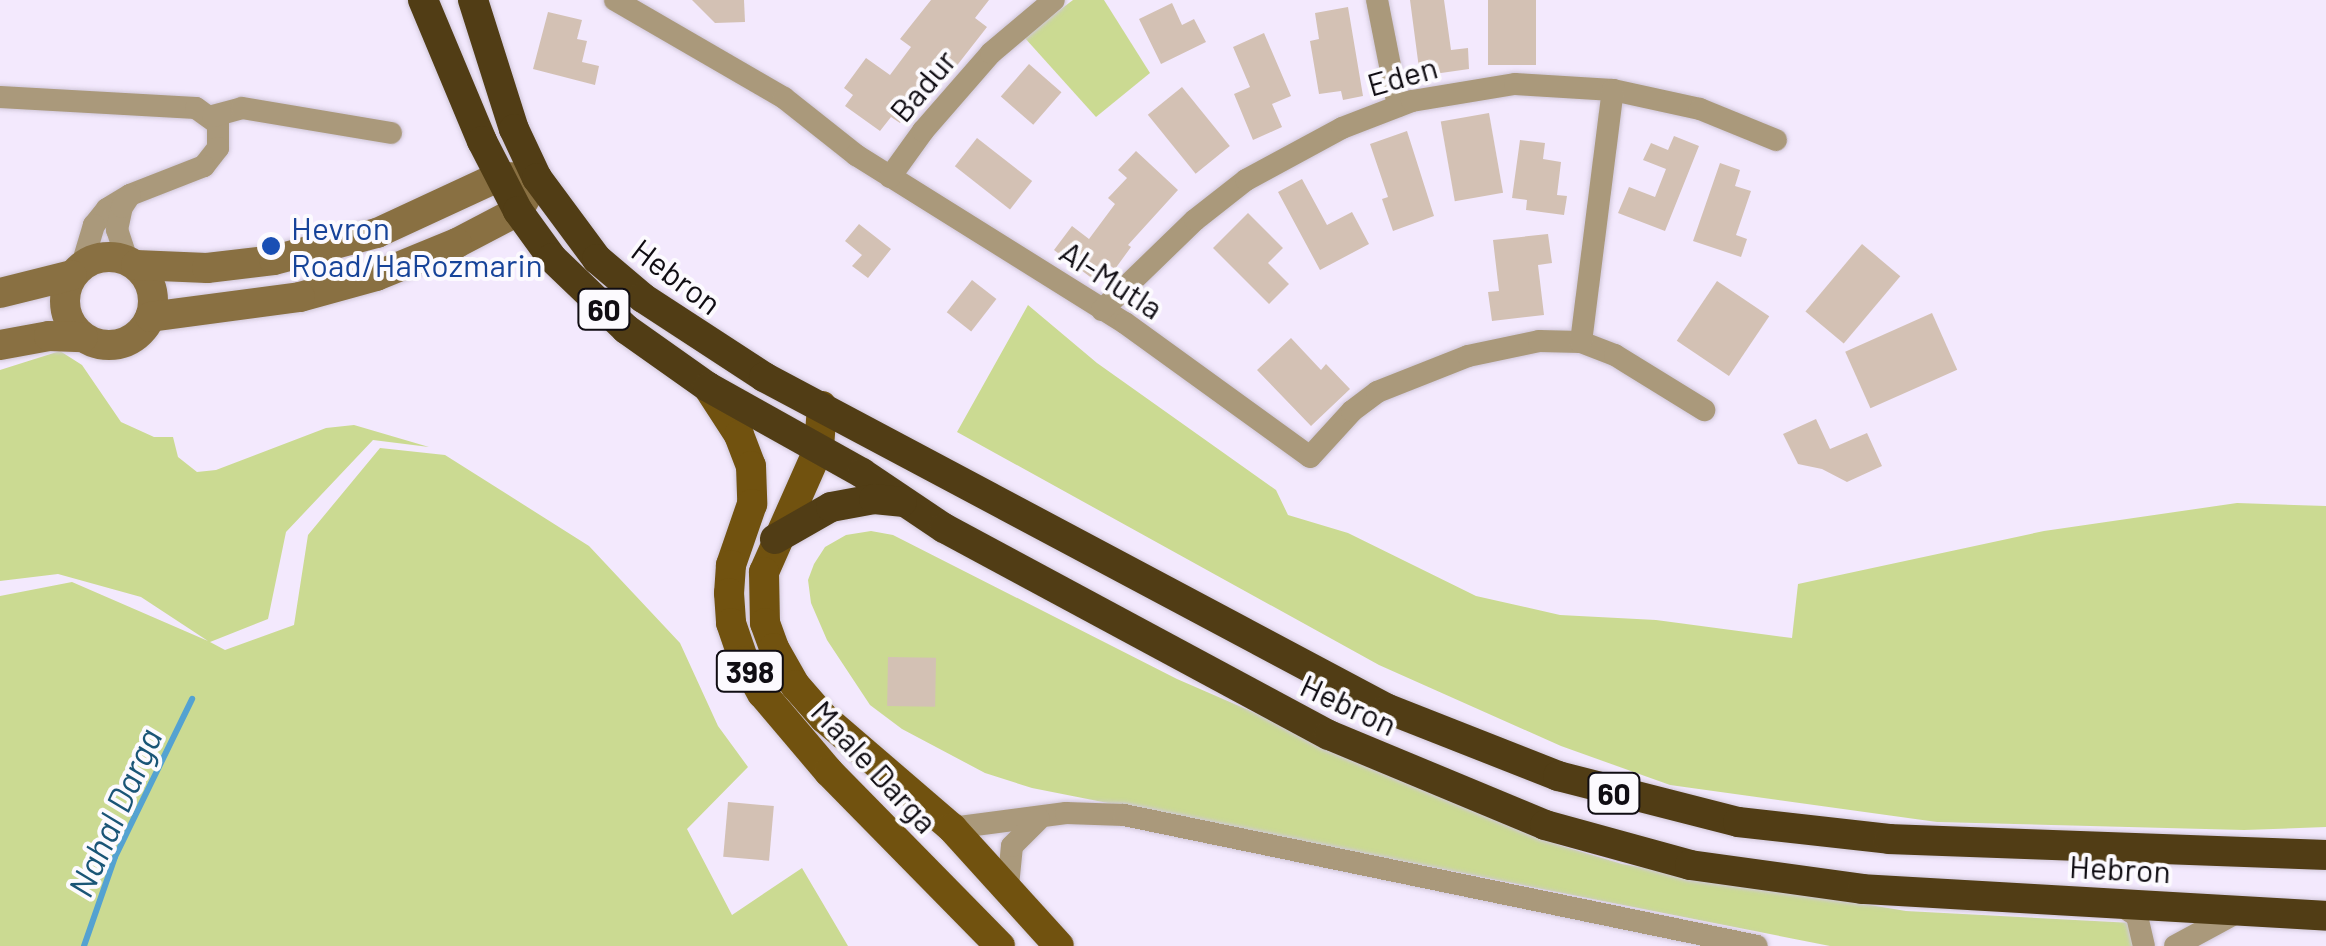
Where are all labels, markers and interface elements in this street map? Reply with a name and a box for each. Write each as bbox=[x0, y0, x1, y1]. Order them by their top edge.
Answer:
street label: Badur bbox=[881, 41, 963, 129]
street label: Eden bbox=[1363, 47, 1441, 103]
place label: Hevron Road/HaRozmarin bbox=[291, 209, 543, 284]
street label: Hebron bbox=[625, 230, 729, 322]
street label: Al-Mutla bbox=[1053, 232, 1171, 326]
marker: Hevron Road/HaRozmarin bbox=[260, 235, 282, 257]
road number: 60 bbox=[576, 284, 632, 334]
road number: 398 bbox=[715, 646, 785, 696]
street label: Hebron bbox=[1295, 665, 1403, 743]
street label: Maale Darga bbox=[804, 692, 946, 840]
water label: Nahal Darga bbox=[58, 721, 170, 903]
road number: 60 bbox=[1586, 768, 1642, 818]
street label: Hebron bbox=[2068, 846, 2172, 890]

